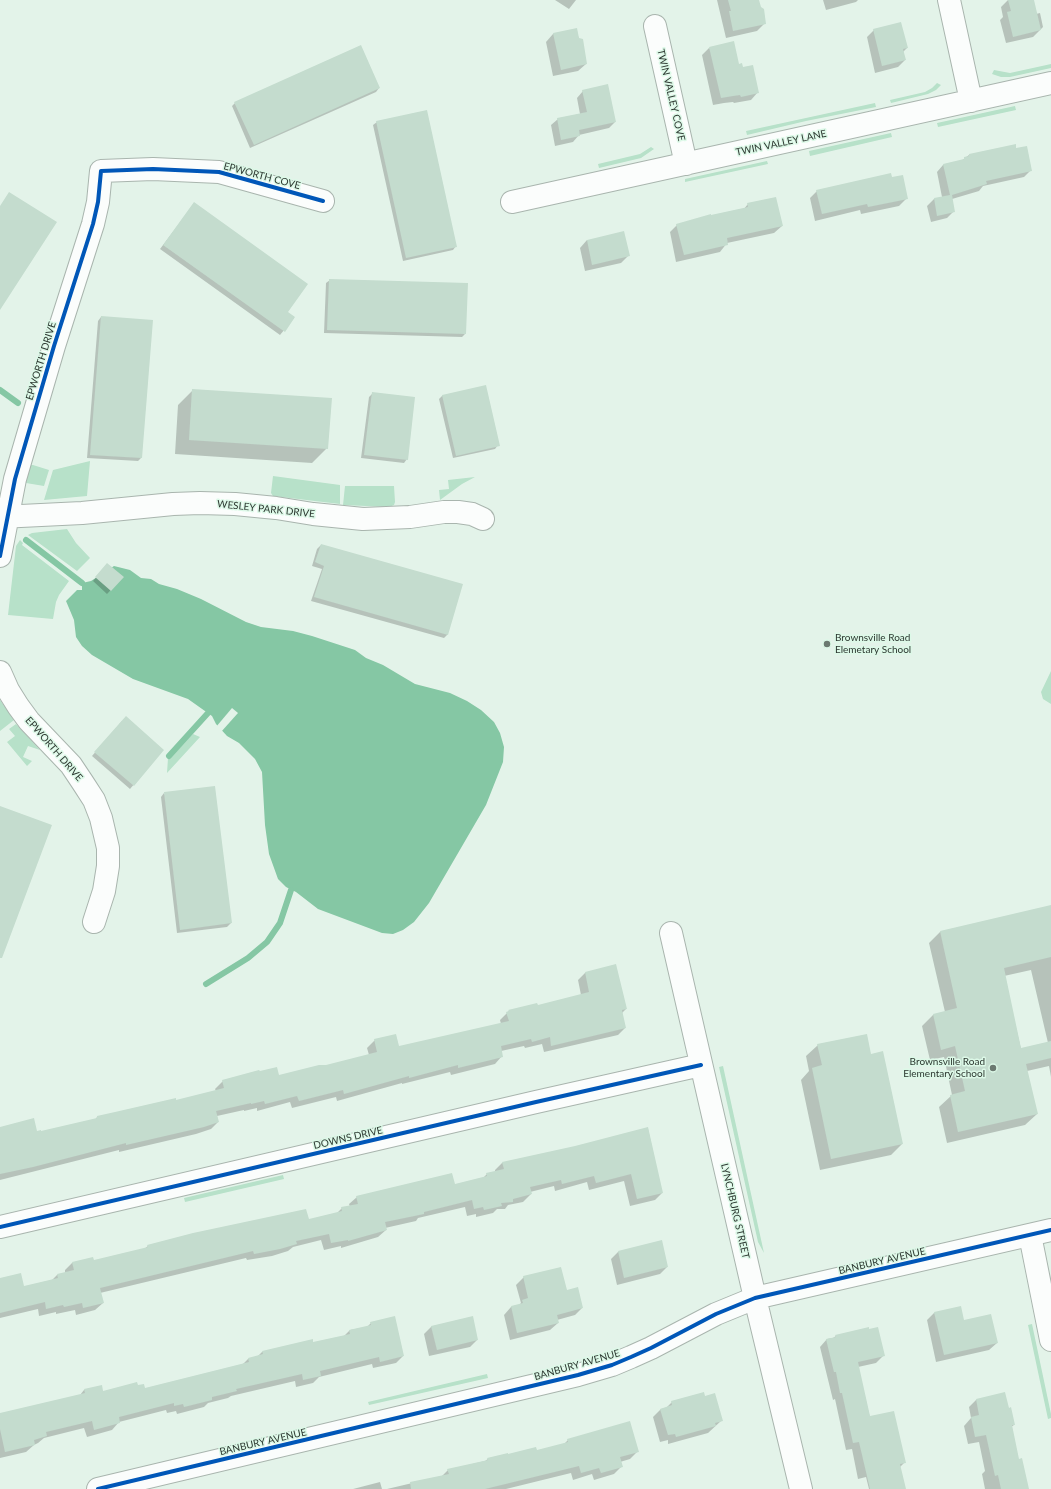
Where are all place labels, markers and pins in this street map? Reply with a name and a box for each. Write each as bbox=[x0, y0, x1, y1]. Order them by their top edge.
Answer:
place label: Brownsville Road Elemetary School bbox=[835, 632, 911, 656]
marker: Brownsville Road Elemetary School bbox=[822, 639, 832, 649]
place label: Brownsville Road Elementary School bbox=[903, 1056, 985, 1080]
marker: Brownsville Road Elementary School bbox=[988, 1063, 998, 1073]

